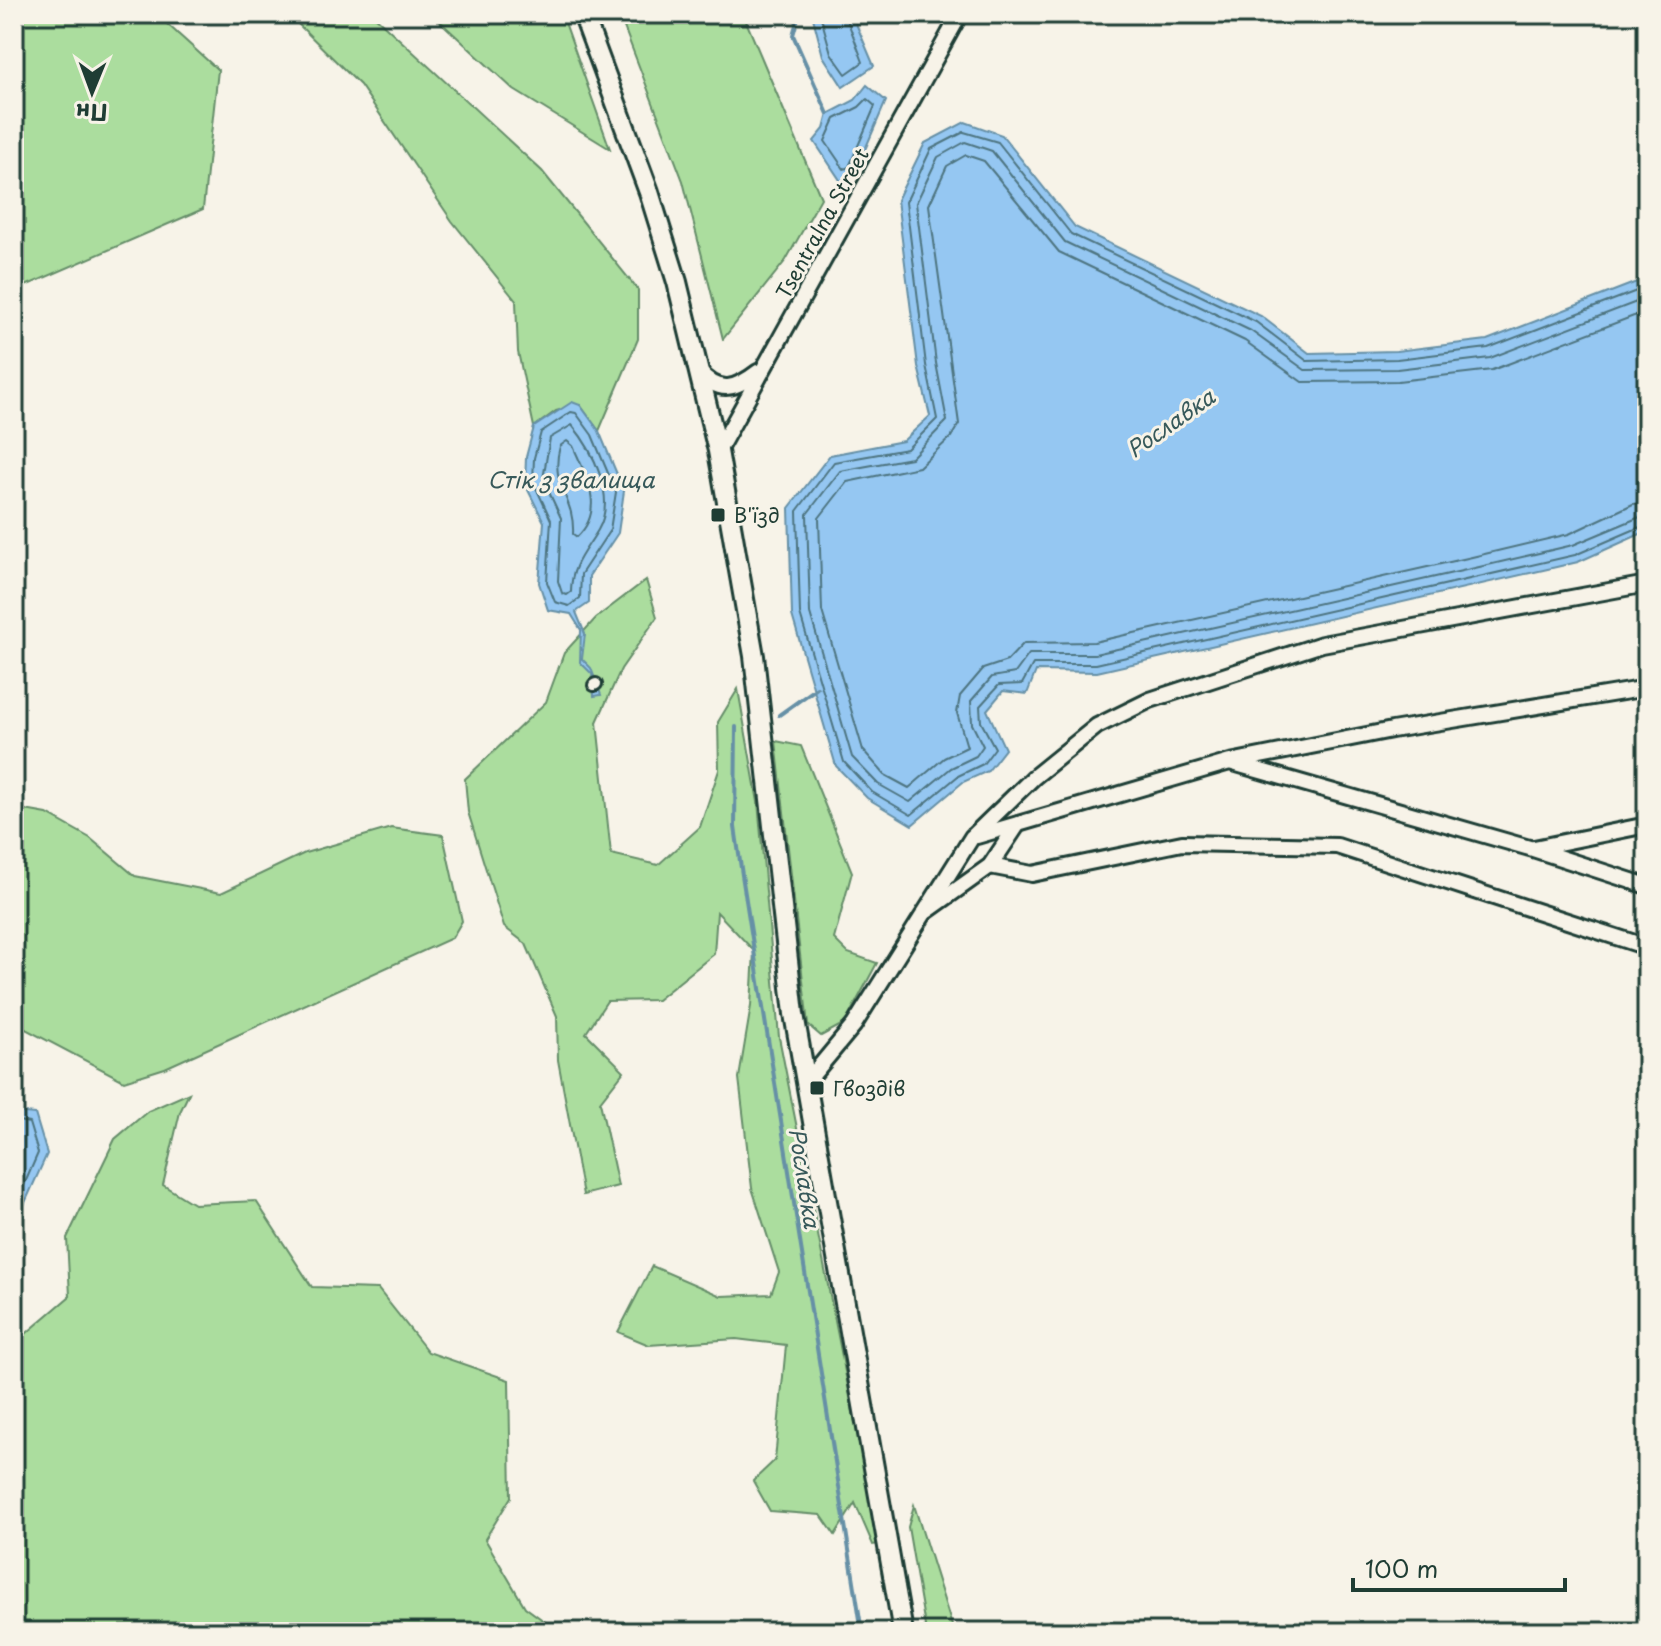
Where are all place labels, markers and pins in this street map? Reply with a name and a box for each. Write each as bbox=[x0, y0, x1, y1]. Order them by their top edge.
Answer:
place label: В'їзд bbox=[734, 500, 780, 530]
marker: В'їзд bbox=[709, 506, 727, 524]
place label: Гвоздів bbox=[833, 1073, 905, 1103]
marker: Гвоздів bbox=[808, 1079, 826, 1097]

